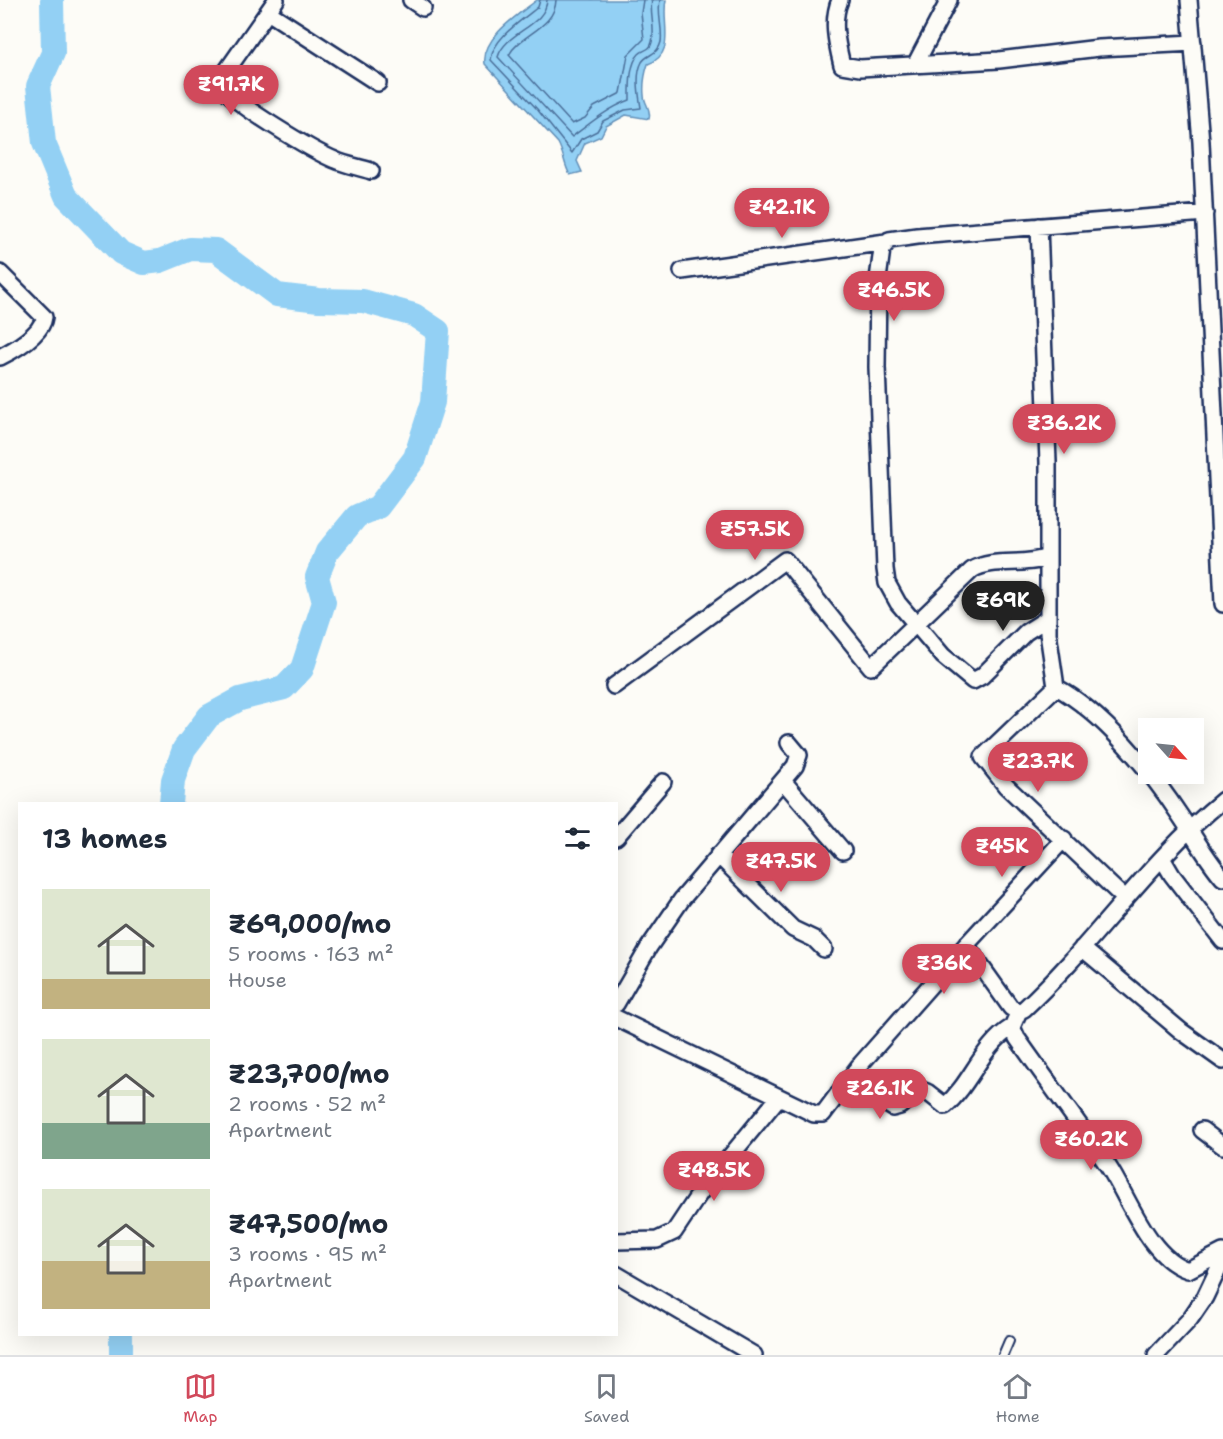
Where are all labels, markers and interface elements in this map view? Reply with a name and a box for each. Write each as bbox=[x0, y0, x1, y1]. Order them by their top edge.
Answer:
pin: ₹91.7K bbox=[182, 65, 280, 116]
text: ₹91.7K bbox=[198, 71, 264, 97]
pin: ₹42.1K bbox=[733, 188, 831, 239]
text: ₹42.1K bbox=[748, 194, 816, 220]
pin: ₹46.5K bbox=[845, 271, 943, 322]
text: ₹46.5K bbox=[857, 277, 931, 303]
pin: ₹36.2K bbox=[1015, 404, 1113, 455]
text: ₹36.2K bbox=[1027, 410, 1101, 436]
pin: ₹57.5K bbox=[706, 510, 804, 561]
text: ₹57.5K bbox=[720, 516, 790, 542]
pin: ₹69K bbox=[967, 581, 1039, 632]
text: ₹69K bbox=[976, 587, 1030, 613]
north arrow bbox=[1138, 718, 1204, 784]
map controls bbox=[1138, 718, 1204, 784]
pin: ₹23.7K bbox=[989, 742, 1087, 793]
text: ₹23.7K bbox=[1002, 748, 1074, 774]
text: 13 homes bbox=[42, 821, 168, 856]
icon: filters bbox=[561, 822, 594, 855]
pin: ₹45K bbox=[966, 827, 1038, 878]
text: ₹45K bbox=[975, 833, 1029, 859]
pin: ₹47.5K bbox=[732, 842, 830, 893]
text: ₹47.5K bbox=[745, 848, 817, 874]
text: ₹69,000/mo bbox=[228, 906, 391, 941]
icon: home bbox=[90, 913, 162, 985]
text: 5 rooms · 163 m² bbox=[228, 941, 394, 967]
pin: ₹36K bbox=[908, 944, 980, 995]
text: ₹36K bbox=[916, 950, 972, 976]
text: House bbox=[228, 967, 287, 993]
text: ₹23,700/mo bbox=[228, 1056, 390, 1091]
icon: home bbox=[90, 1063, 162, 1135]
pin: ₹26.1K bbox=[831, 1069, 929, 1120]
text: ₹26.1K bbox=[846, 1075, 914, 1101]
text: 2 rooms · 52 m² bbox=[228, 1091, 386, 1117]
text: Apartment bbox=[228, 1117, 332, 1143]
pin: ₹60.2K bbox=[1042, 1120, 1140, 1171]
text: ₹60.2K bbox=[1054, 1126, 1128, 1152]
pin: ₹48.5K bbox=[665, 1151, 763, 1202]
text: ₹48.5K bbox=[677, 1157, 751, 1183]
text: ₹47,500/mo bbox=[228, 1206, 389, 1241]
icon: home bbox=[90, 1213, 162, 1285]
text: 3 rooms · 95 m² bbox=[228, 1241, 387, 1267]
text: Apartment bbox=[228, 1267, 332, 1293]
tab: Map bbox=[183, 1370, 217, 1427]
tab: Saved bbox=[584, 1370, 629, 1427]
tab: Home bbox=[996, 1370, 1040, 1427]

